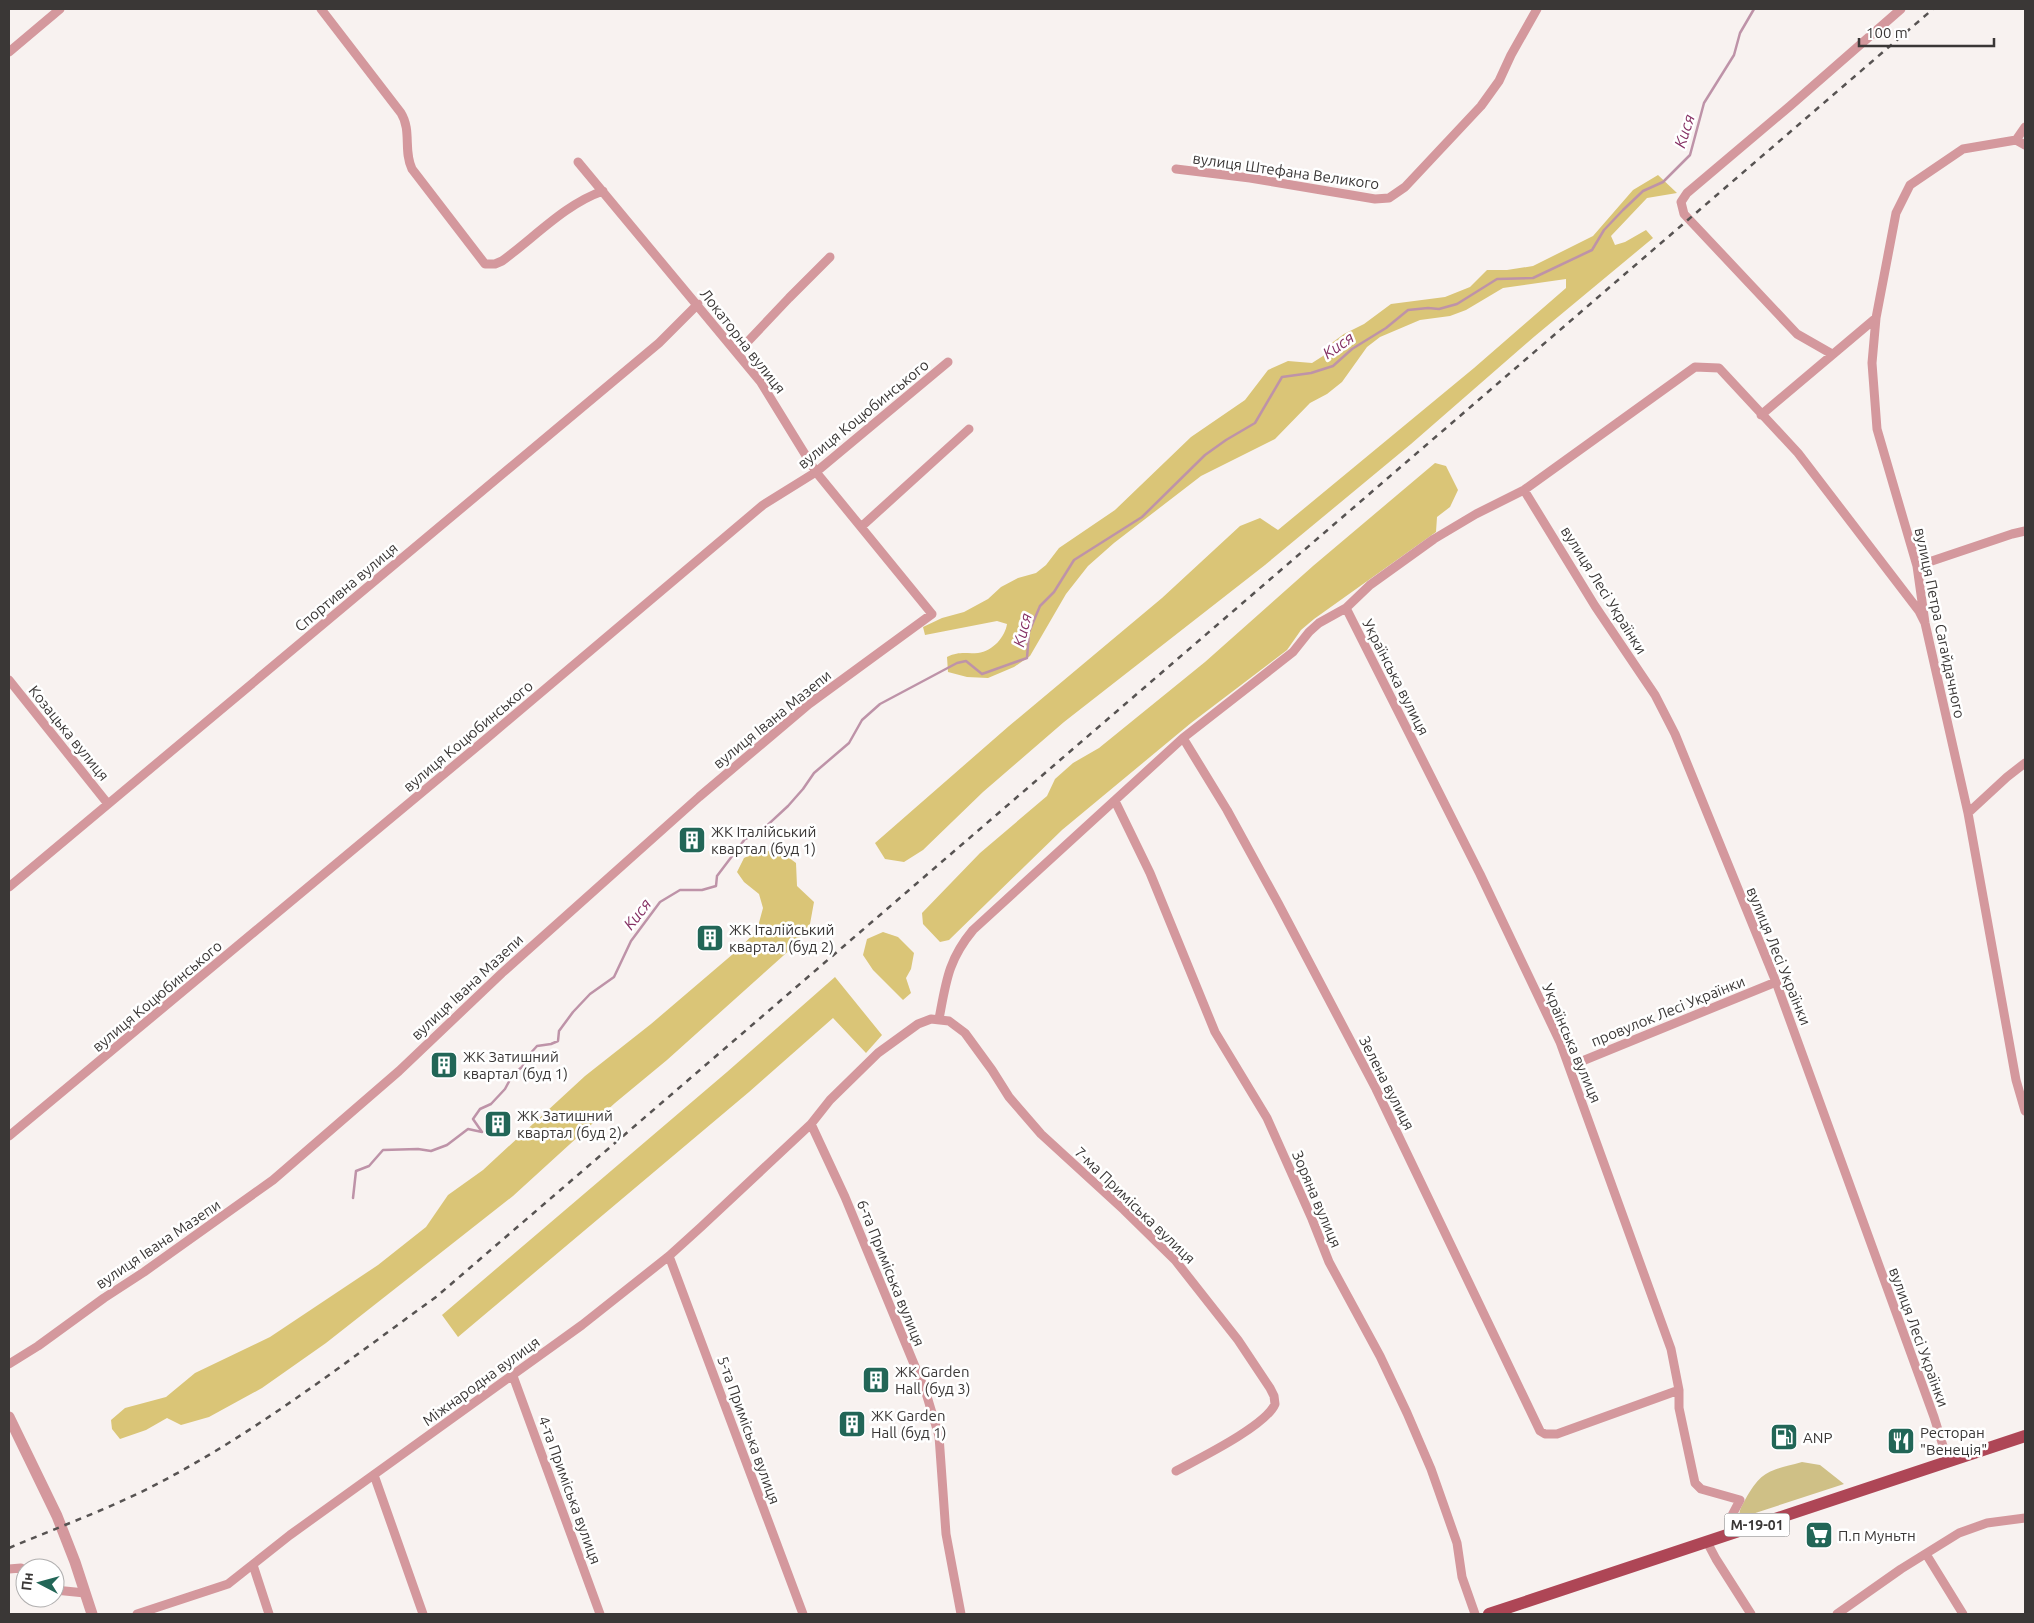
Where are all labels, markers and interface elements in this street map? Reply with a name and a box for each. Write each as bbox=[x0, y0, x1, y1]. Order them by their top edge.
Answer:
scale bar bbox=[1859, 15, 1994, 47]
text: 100 m bbox=[1866, 24, 1908, 41]
water label: Кися bbox=[1670, 112, 1698, 150]
street label: вулиця Штефана Великого bbox=[1192, 149, 1380, 193]
street label: Локаторна вулиця bbox=[697, 285, 789, 397]
water label: Кися bbox=[1319, 328, 1357, 362]
street label: вулиця Коцюбинського bbox=[794, 356, 932, 472]
street label: вулиця Лесі Українки bbox=[1558, 523, 1650, 657]
street label: вулиця Петра Сагайдачного bbox=[1911, 526, 1969, 720]
street label: Спортивна вулиця bbox=[291, 539, 401, 635]
water label: Кися bbox=[1009, 611, 1035, 649]
street label: Українська вулиця bbox=[1359, 616, 1433, 738]
street label: вулиця Івана Мазепи bbox=[710, 666, 834, 772]
street label: вулиця Коцюбинського bbox=[400, 677, 536, 795]
street label: Козацька вулиця bbox=[25, 682, 113, 784]
place label: ЖК Італійський квартал (буд 1) bbox=[711, 823, 816, 857]
building icon: ЖК Італійський квартал (буд 1) bbox=[677, 825, 707, 855]
street label: вулиця Лесі Українки bbox=[1744, 884, 1814, 1028]
water label: Кися bbox=[619, 895, 655, 933]
place label: ЖК Італійський квартал (буд 2) bbox=[729, 921, 834, 955]
building icon: ЖК Італійський квартал (буд 2) bbox=[695, 923, 725, 953]
street label: вулиця Івана Мазепи bbox=[408, 931, 526, 1043]
street label: вулиця Коцюбинського bbox=[89, 937, 225, 1055]
street label: провулок Лесі Українки bbox=[1589, 972, 1747, 1050]
street label: Українська вулиця bbox=[1539, 981, 1605, 1105]
street label: Зелена вулиця bbox=[1356, 1033, 1418, 1133]
place label: ЖК Затишний квартал (буд 1) bbox=[463, 1048, 568, 1082]
building icon: ЖК Затишний квартал (буд 1) bbox=[429, 1050, 459, 1080]
place label: ЖК Затишний квартал (буд 2) bbox=[517, 1107, 622, 1141]
building icon: ЖК Затишний квартал (буд 2) bbox=[483, 1109, 513, 1139]
street label: 7-ма Приміська вулиця bbox=[1071, 1143, 1199, 1267]
street label: Зоряна вулиця bbox=[1289, 1148, 1345, 1250]
street label: вулиця Івана Мазепи bbox=[92, 1196, 224, 1292]
street label: 6-та Приміська вулиця bbox=[854, 1197, 928, 1349]
street label: вулиця Лесі Українки bbox=[1886, 1265, 1952, 1409]
street label: Міжнародна вулиця bbox=[419, 1333, 543, 1429]
street label: 5-та Приміська вулиця bbox=[714, 1354, 784, 1506]
place label: ЖК Garden Hall (буд 3) bbox=[895, 1363, 970, 1397]
building icon: ЖК Garden Hall (буд 3) bbox=[861, 1365, 891, 1395]
place label: ЖК Garden Hall (буд 1) bbox=[871, 1407, 946, 1441]
building icon: ЖК Garden Hall (буд 1) bbox=[837, 1409, 867, 1439]
street label: 4-та Приміська вулиця bbox=[535, 1414, 605, 1566]
fuel station icon: ANP bbox=[1769, 1422, 1799, 1452]
place label: Ресторан "Венеція" bbox=[1920, 1424, 1987, 1458]
restaurant icon: Ресторан "Венеція" bbox=[1886, 1426, 1916, 1456]
place label: ANP bbox=[1803, 1429, 1832, 1446]
road number: М-19-01 bbox=[1724, 1514, 1790, 1536]
supermarket icon: П.п Муньтн bbox=[1804, 1520, 1834, 1550]
place label: П.п Муньтн bbox=[1838, 1527, 1916, 1544]
north arrow bbox=[15, 1558, 65, 1608]
text: Пн bbox=[18, 1572, 36, 1592]

